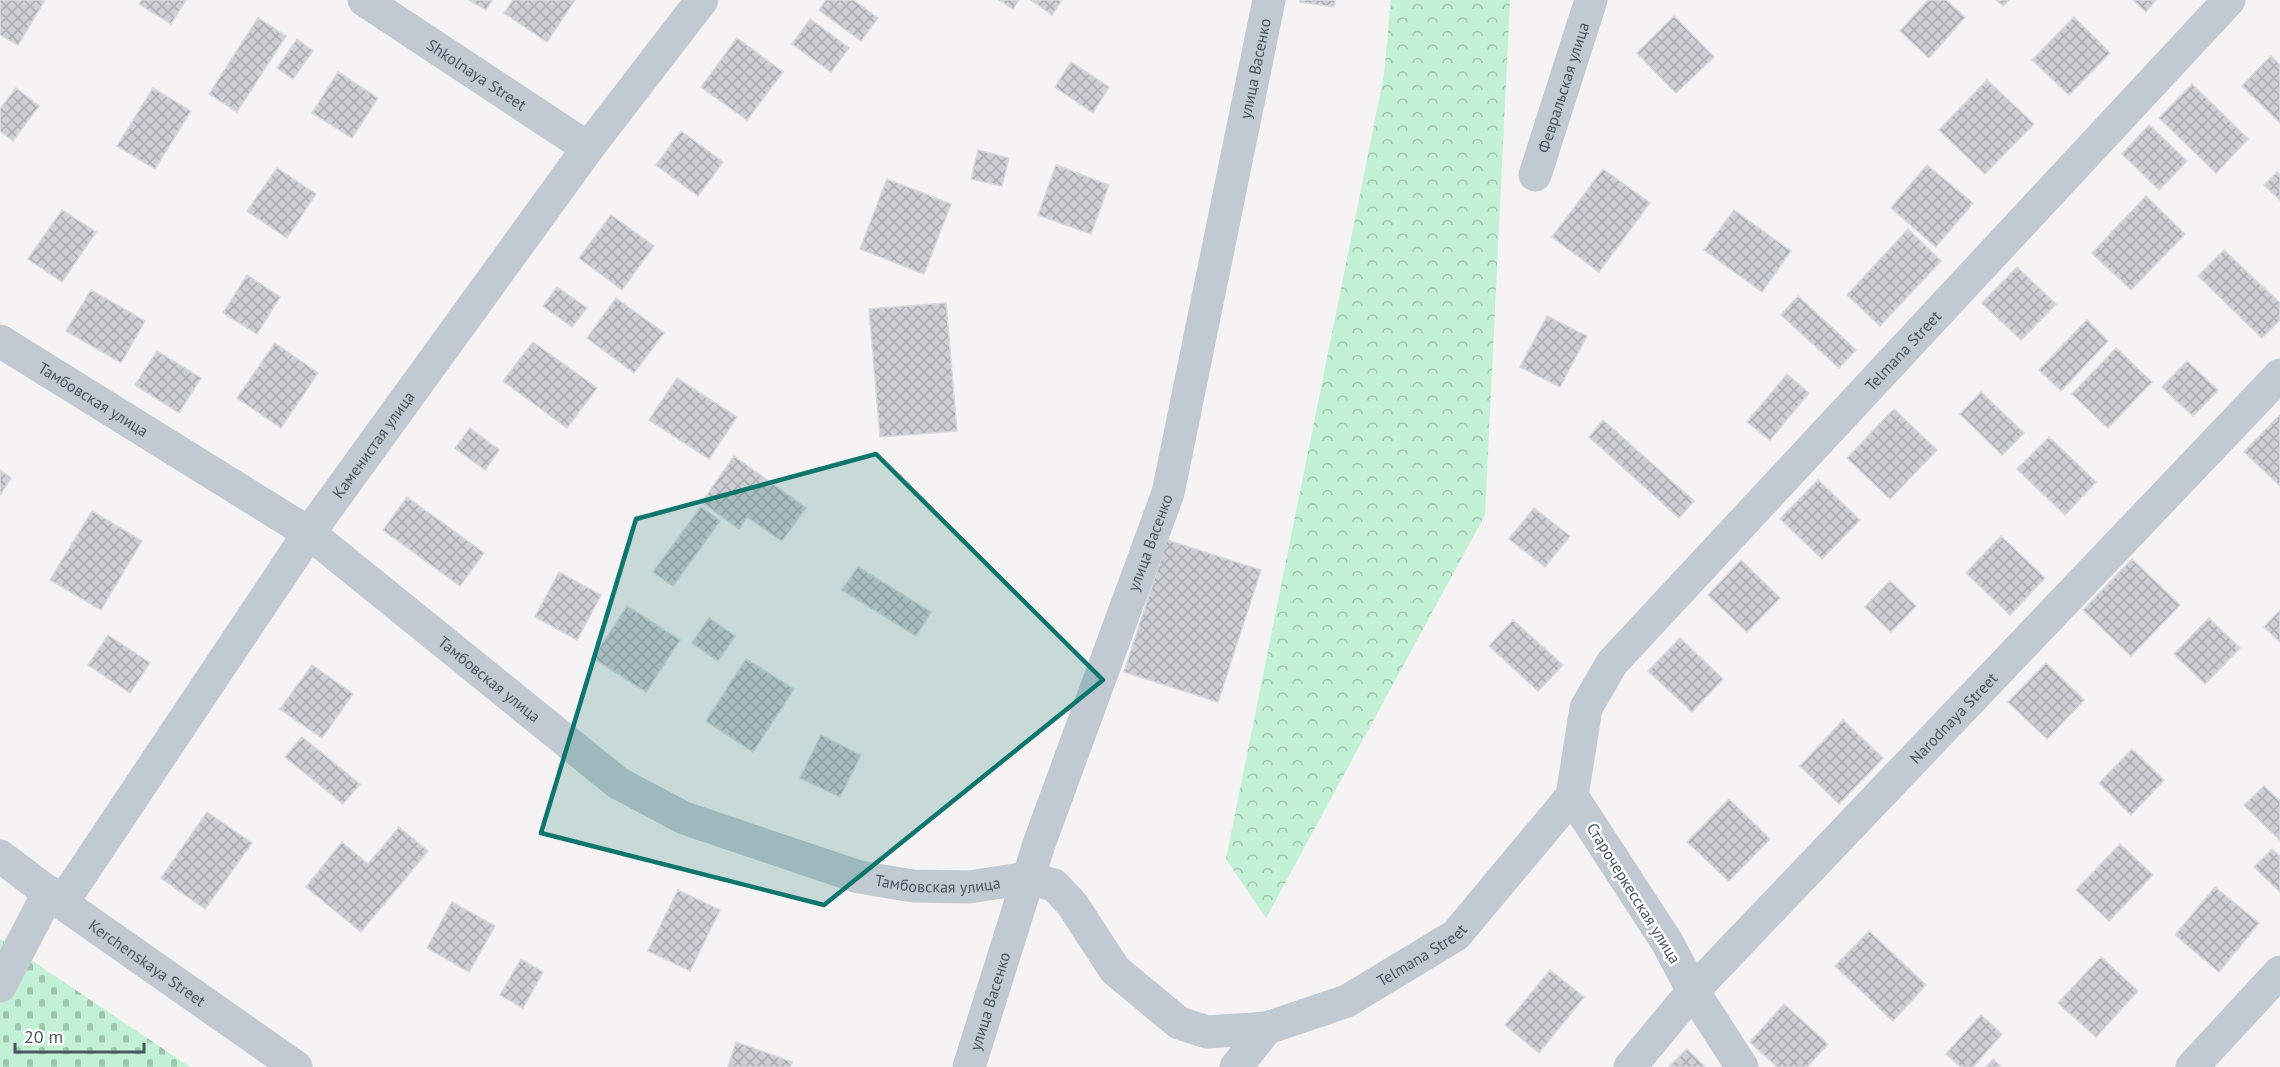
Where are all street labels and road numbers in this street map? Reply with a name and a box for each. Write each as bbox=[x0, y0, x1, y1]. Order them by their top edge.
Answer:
street label: улица Васенко bbox=[1235, 17, 1275, 120]
street label: Февральская улица bbox=[1533, 20, 1593, 155]
street label: Shkolnaya Street bbox=[423, 34, 531, 115]
street label: Telmana Street bbox=[1861, 306, 1945, 395]
street label: Тамбовская улица bbox=[35, 357, 152, 441]
street label: Каменистая улица bbox=[328, 387, 419, 502]
street label: улица Васенко bbox=[1123, 491, 1177, 594]
street label: Тамбовская улица bbox=[434, 632, 545, 726]
street label: Narodnaya Street bbox=[1905, 668, 2002, 768]
street label: Старочеркесская улица bbox=[1583, 819, 1685, 967]
street label: Тамбовская улица bbox=[873, 870, 1002, 897]
street label: Kerchenskaya Street bbox=[85, 915, 210, 1011]
street label: Telmana Street bbox=[1373, 919, 1471, 991]
street label: улица Васенко bbox=[965, 949, 1014, 1053]

